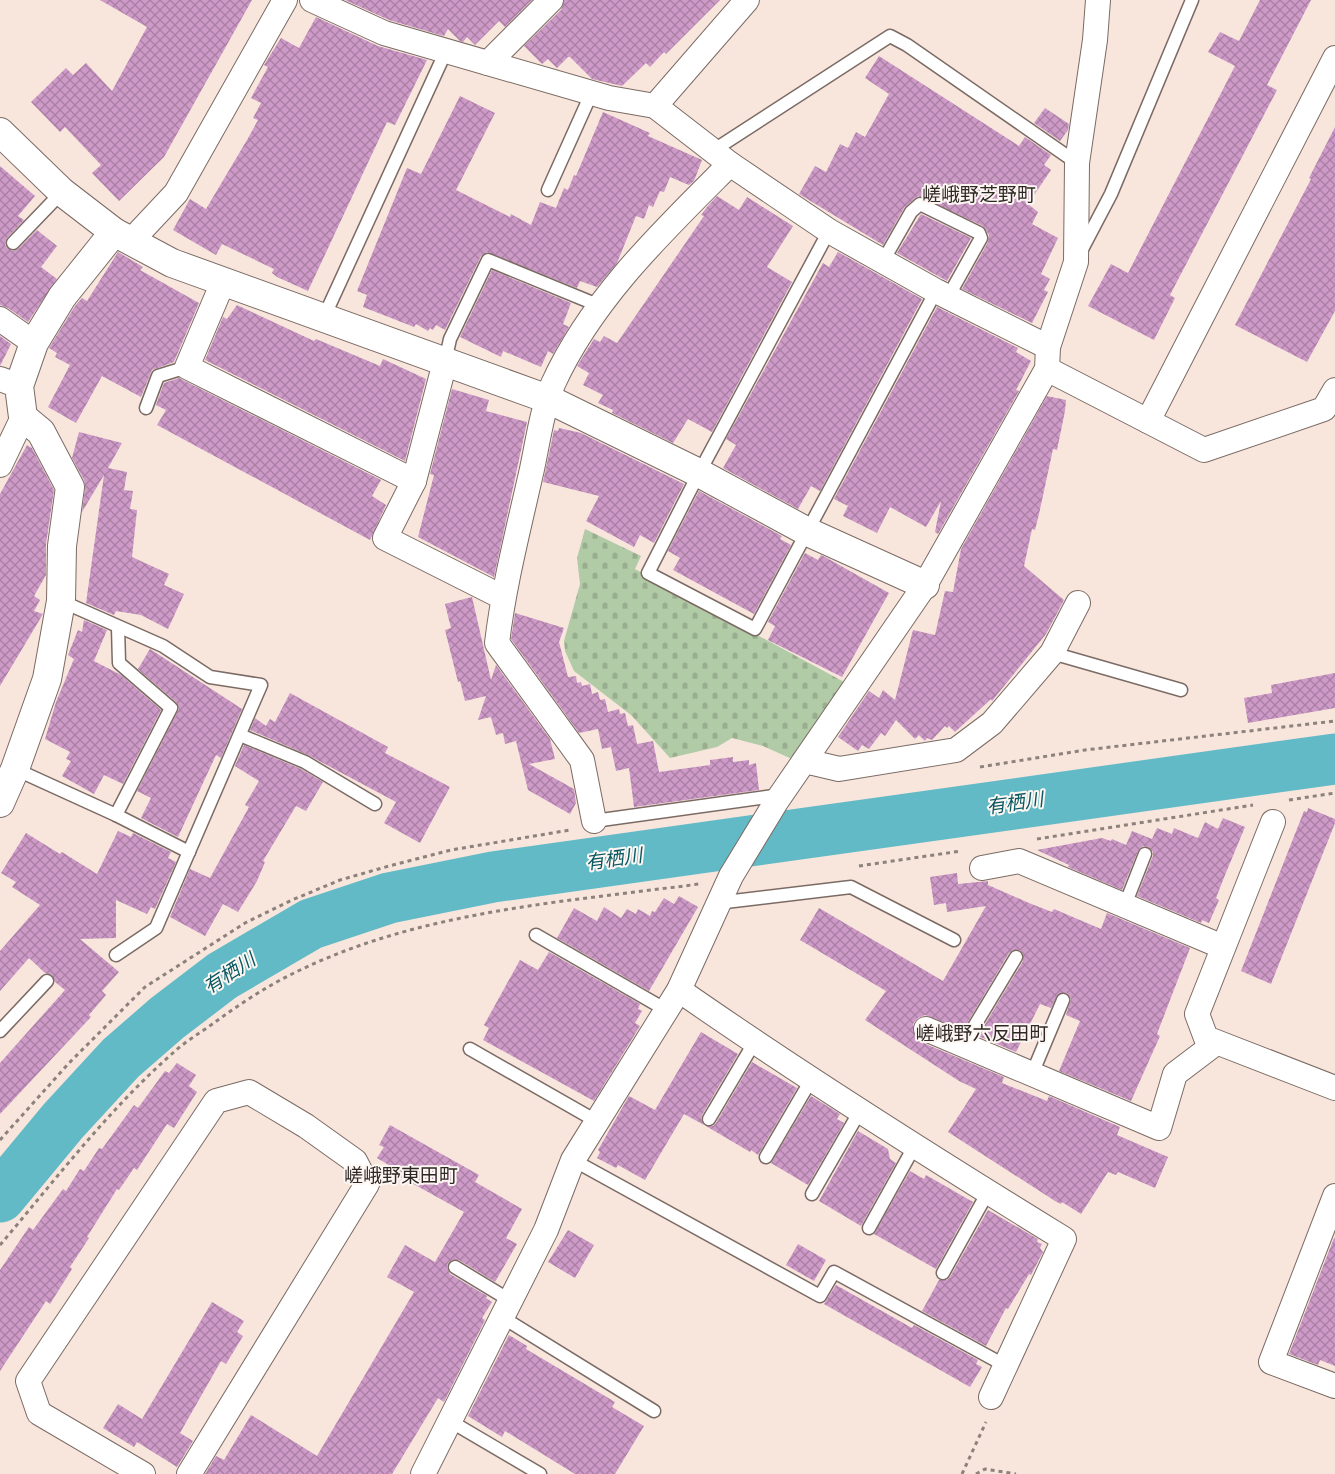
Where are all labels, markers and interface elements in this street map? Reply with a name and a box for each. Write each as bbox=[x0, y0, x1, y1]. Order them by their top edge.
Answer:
district label: 嵯峨野芝野町 bbox=[922, 185, 1036, 205]
water label: 有栖川 bbox=[985, 789, 1047, 817]
water label: 有栖川 bbox=[584, 845, 646, 873]
water label: 有栖川 bbox=[200, 949, 261, 997]
district label: 嵯峨野六反田町 bbox=[915, 1023, 1049, 1044]
district label: 嵯峨野東田町 bbox=[344, 1166, 458, 1186]

